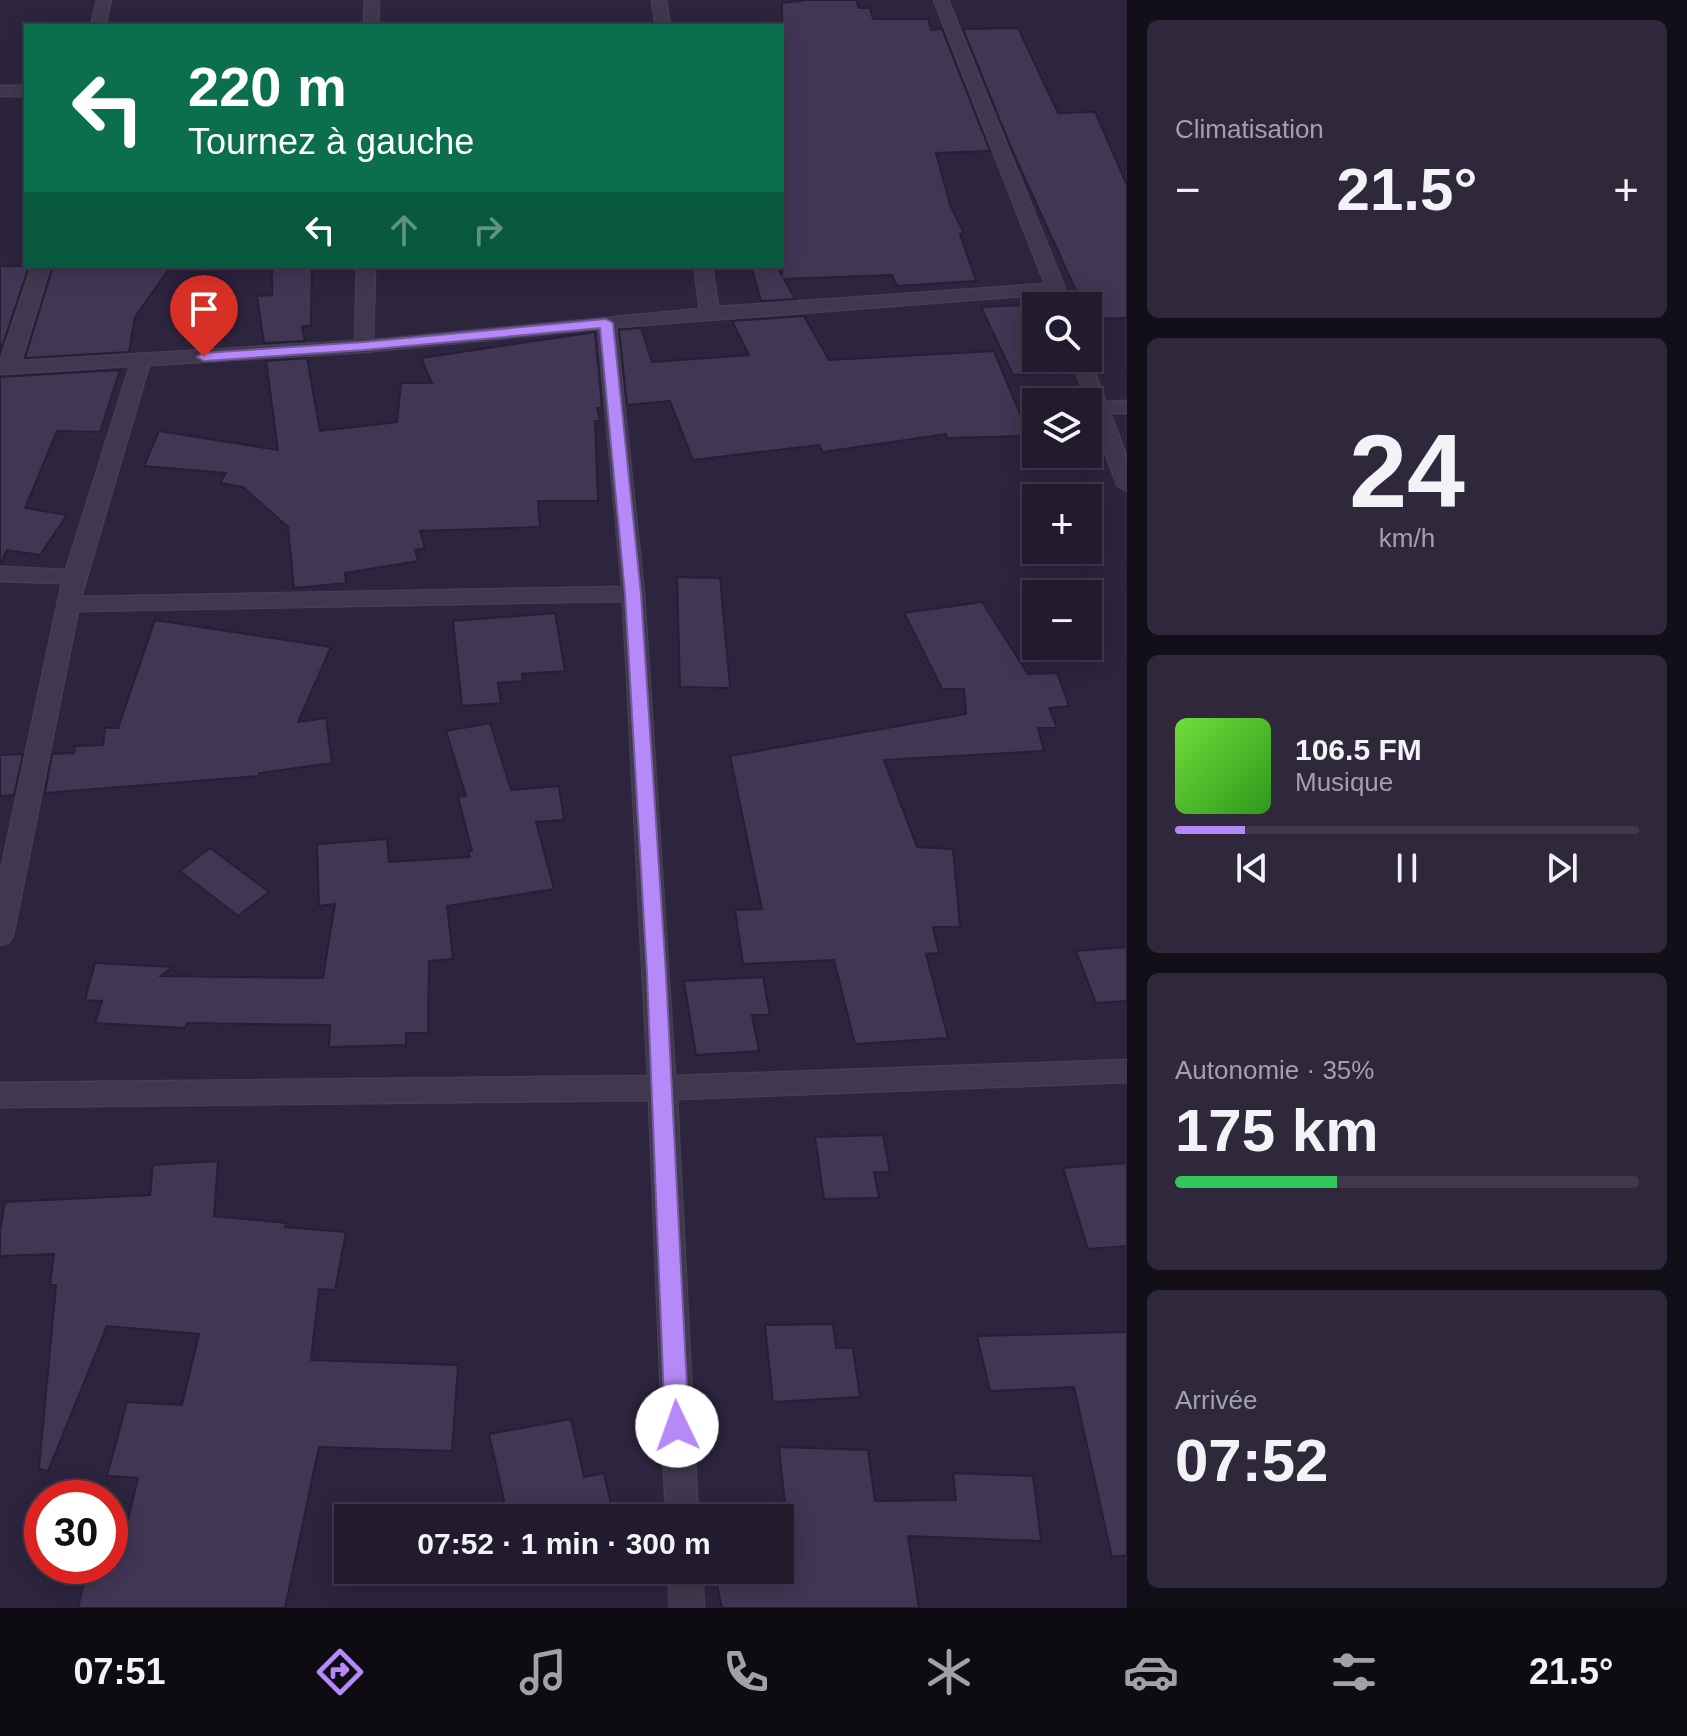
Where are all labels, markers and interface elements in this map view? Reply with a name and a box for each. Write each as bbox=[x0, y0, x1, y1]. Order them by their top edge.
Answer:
text: 220 m bbox=[188, 55, 347, 118]
icon: left bbox=[56, 56, 160, 160]
text: Climatisation bbox=[1175, 114, 1324, 144]
text: Tournez à gauche bbox=[188, 121, 474, 162]
text: 21.5° bbox=[1337, 156, 1477, 223]
text: − bbox=[1175, 165, 1201, 214]
text: + bbox=[1613, 165, 1639, 214]
icon: left bbox=[298, 208, 342, 252]
icon: ahead bbox=[382, 208, 426, 252]
icon: right bbox=[466, 208, 510, 252]
pin bbox=[170, 275, 238, 357]
icon: arrive bbox=[182, 287, 226, 331]
map controls bbox=[1022, 292, 1102, 660]
button: search bbox=[1022, 292, 1102, 372]
button: layers bbox=[1022, 388, 1102, 468]
text: 24 bbox=[1349, 413, 1465, 529]
button: + bbox=[1022, 484, 1102, 564]
text: km/h bbox=[1379, 523, 1435, 553]
button: − bbox=[1022, 580, 1102, 660]
text: 106.5 FM bbox=[1295, 733, 1422, 766]
text: Musique bbox=[1295, 767, 1393, 797]
icon: previous bbox=[1230, 846, 1274, 890]
icon: pause bbox=[1385, 846, 1429, 890]
icon: next bbox=[1540, 846, 1584, 890]
text: Autonomie · 35% bbox=[1175, 1055, 1374, 1085]
text: 175 km bbox=[1175, 1097, 1379, 1164]
position arrow bbox=[635, 1384, 719, 1468]
text: Arrivée bbox=[1175, 1385, 1257, 1415]
text: 07:52 bbox=[1175, 1427, 1328, 1494]
speed limit sign: 30 bbox=[24, 1480, 128, 1584]
text: 07:52 · 1 min · 300 m bbox=[417, 1527, 711, 1560]
icon: directions bbox=[312, 1644, 368, 1700]
icon: music bbox=[515, 1644, 571, 1700]
icon: phone bbox=[718, 1644, 774, 1700]
icon: climate bbox=[921, 1644, 977, 1700]
icon: car bbox=[1123, 1644, 1179, 1700]
icon: filters bbox=[1326, 1644, 1382, 1700]
text: 07:51 bbox=[73, 1651, 165, 1692]
text: 21.5° bbox=[1529, 1651, 1614, 1692]

